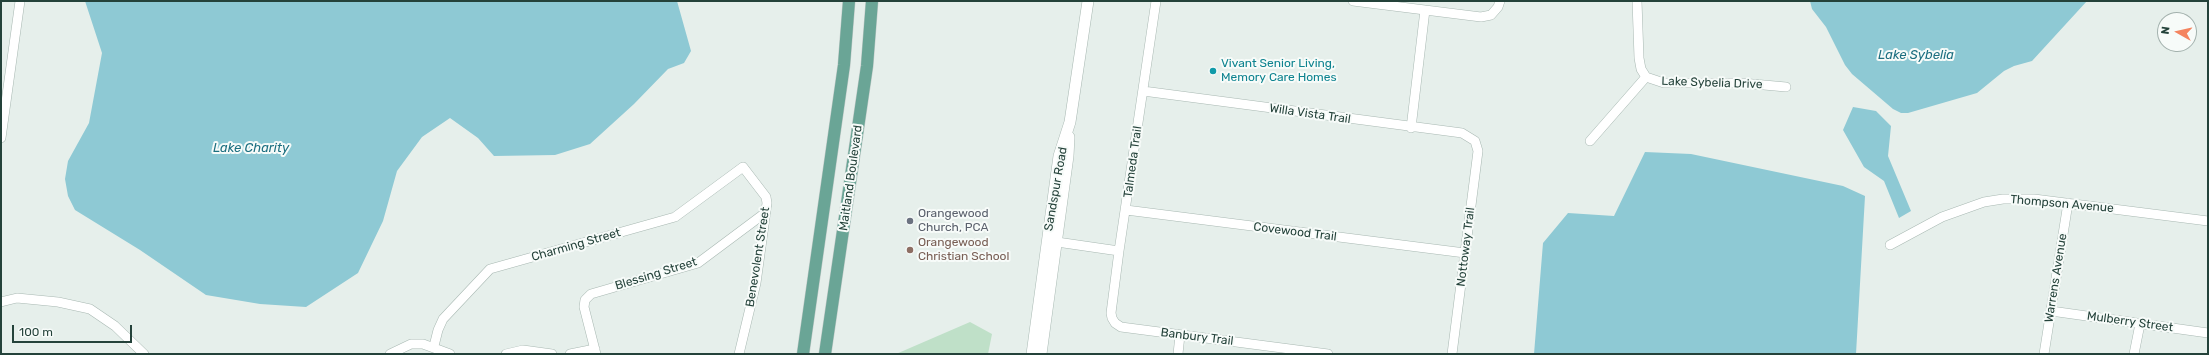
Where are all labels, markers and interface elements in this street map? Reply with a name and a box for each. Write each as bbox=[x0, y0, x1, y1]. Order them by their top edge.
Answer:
north arrow bbox=[2157, 12, 2197, 52]
text: N bbox=[2159, 26, 2173, 35]
water label: Lake Sybelia bbox=[1878, 47, 1954, 63]
place label: Vivant Senior Living, Memory Care Homes bbox=[1221, 57, 1337, 85]
marker: Vivant Senior Living, Memory Care Homes bbox=[1208, 66, 1218, 76]
street label: Lake Sybelia Drive bbox=[1661, 74, 1763, 92]
street label: Willa Vista Trail bbox=[1268, 101, 1352, 127]
street label: Maitland Boulevard bbox=[836, 124, 866, 232]
street label: Talmeda Trail bbox=[1121, 125, 1145, 199]
water label: Lake Charity bbox=[213, 140, 289, 156]
street label: Sandspur Road bbox=[1042, 146, 1070, 232]
street label: Thompson Avenue bbox=[2010, 192, 2114, 216]
street label: Benevolent Street bbox=[743, 206, 773, 308]
place label: Orangewood Church, PCA bbox=[918, 207, 989, 235]
street label: Nottoway Trail bbox=[1454, 207, 1478, 287]
marker: Orangewood Church, PCA bbox=[905, 216, 915, 226]
street label: Covewood Trail bbox=[1253, 220, 1337, 244]
street label: Charming Street bbox=[530, 225, 622, 265]
street label: Warrens Avenue bbox=[2042, 232, 2070, 324]
place label: Orangewood Christian School bbox=[918, 236, 1009, 264]
marker: Orangewood Christian School bbox=[905, 245, 915, 255]
street label: Blessing Street bbox=[613, 255, 699, 293]
street label: Mulberry Street bbox=[2086, 309, 2174, 335]
scale bar bbox=[14, 317, 134, 343]
text: 100 m bbox=[19, 325, 53, 339]
street label: Banbury Trail bbox=[1160, 325, 1234, 349]

